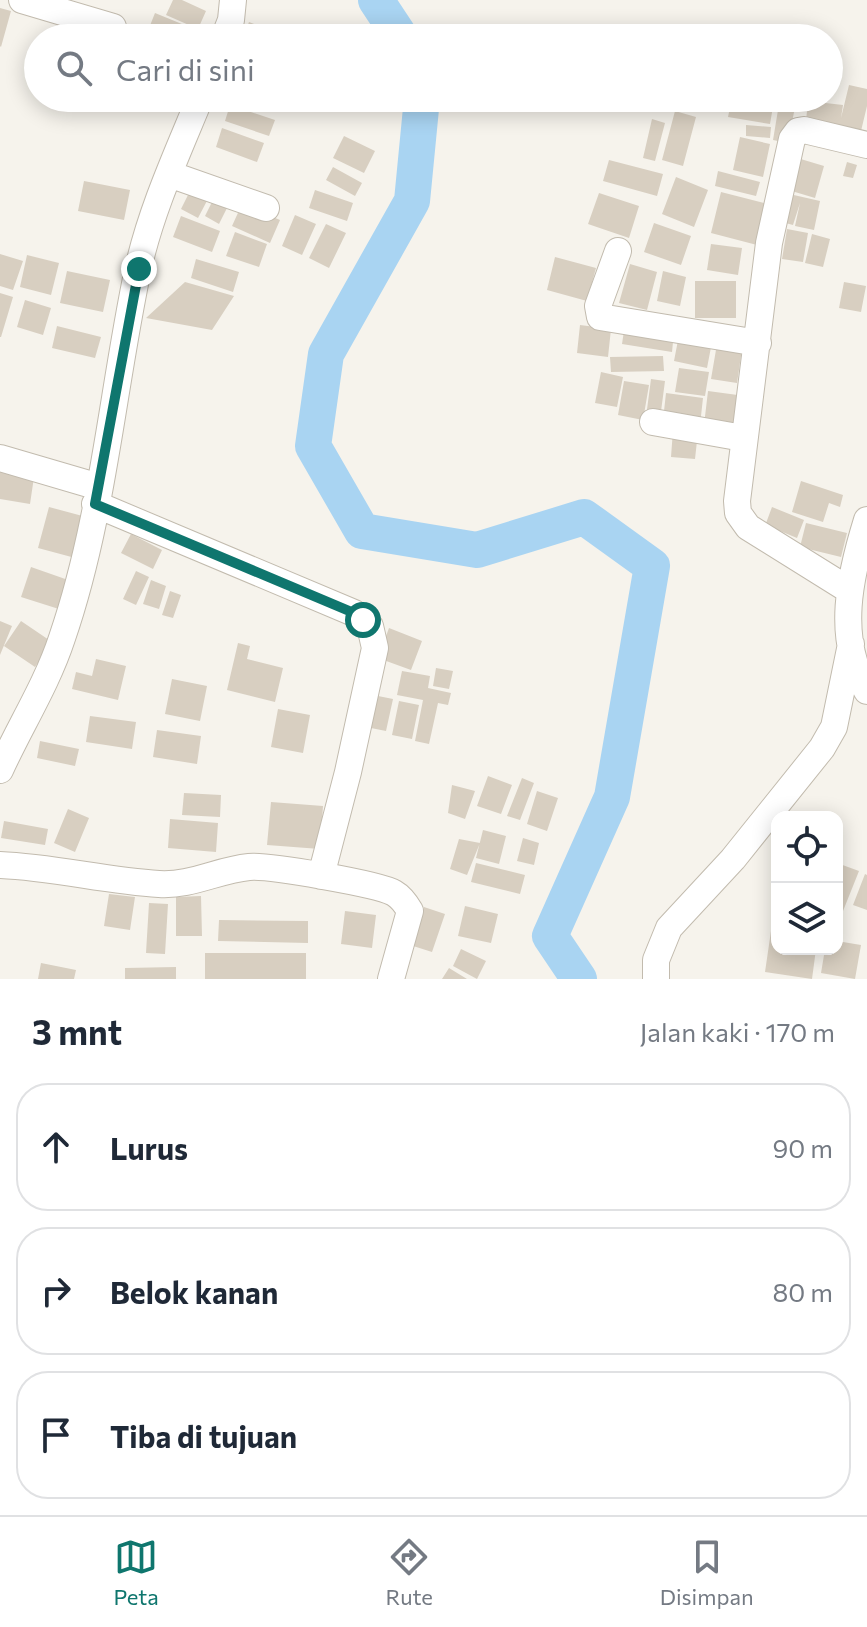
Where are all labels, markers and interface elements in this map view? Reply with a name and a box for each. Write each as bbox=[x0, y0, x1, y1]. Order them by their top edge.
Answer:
search box bbox=[24, 24, 843, 112]
icon: search bbox=[52, 46, 96, 90]
text: Cari di sini bbox=[116, 50, 255, 87]
route end bbox=[121, 251, 157, 287]
route start bbox=[345, 602, 381, 638]
map controls bbox=[771, 811, 843, 955]
button: locate bbox=[771, 811, 843, 883]
button: layers bbox=[771, 883, 843, 955]
text: 3 mnt bbox=[32, 1010, 122, 1052]
text: Jalan kaki · 170 m bbox=[640, 1016, 835, 1047]
icon: ahead bbox=[34, 1125, 78, 1169]
text: Lurus bbox=[110, 1129, 188, 1166]
text: 90 m bbox=[773, 1132, 833, 1163]
icon: right bbox=[34, 1269, 78, 1313]
text: Belok kanan bbox=[110, 1273, 278, 1310]
text: 80 m bbox=[773, 1276, 833, 1307]
icon: arrive bbox=[34, 1413, 78, 1457]
text: Tiba di tujuan bbox=[110, 1417, 297, 1454]
tab: Peta bbox=[113, 1535, 159, 1610]
tab: Rute bbox=[386, 1535, 433, 1610]
tab: Disimpan bbox=[660, 1535, 754, 1610]

